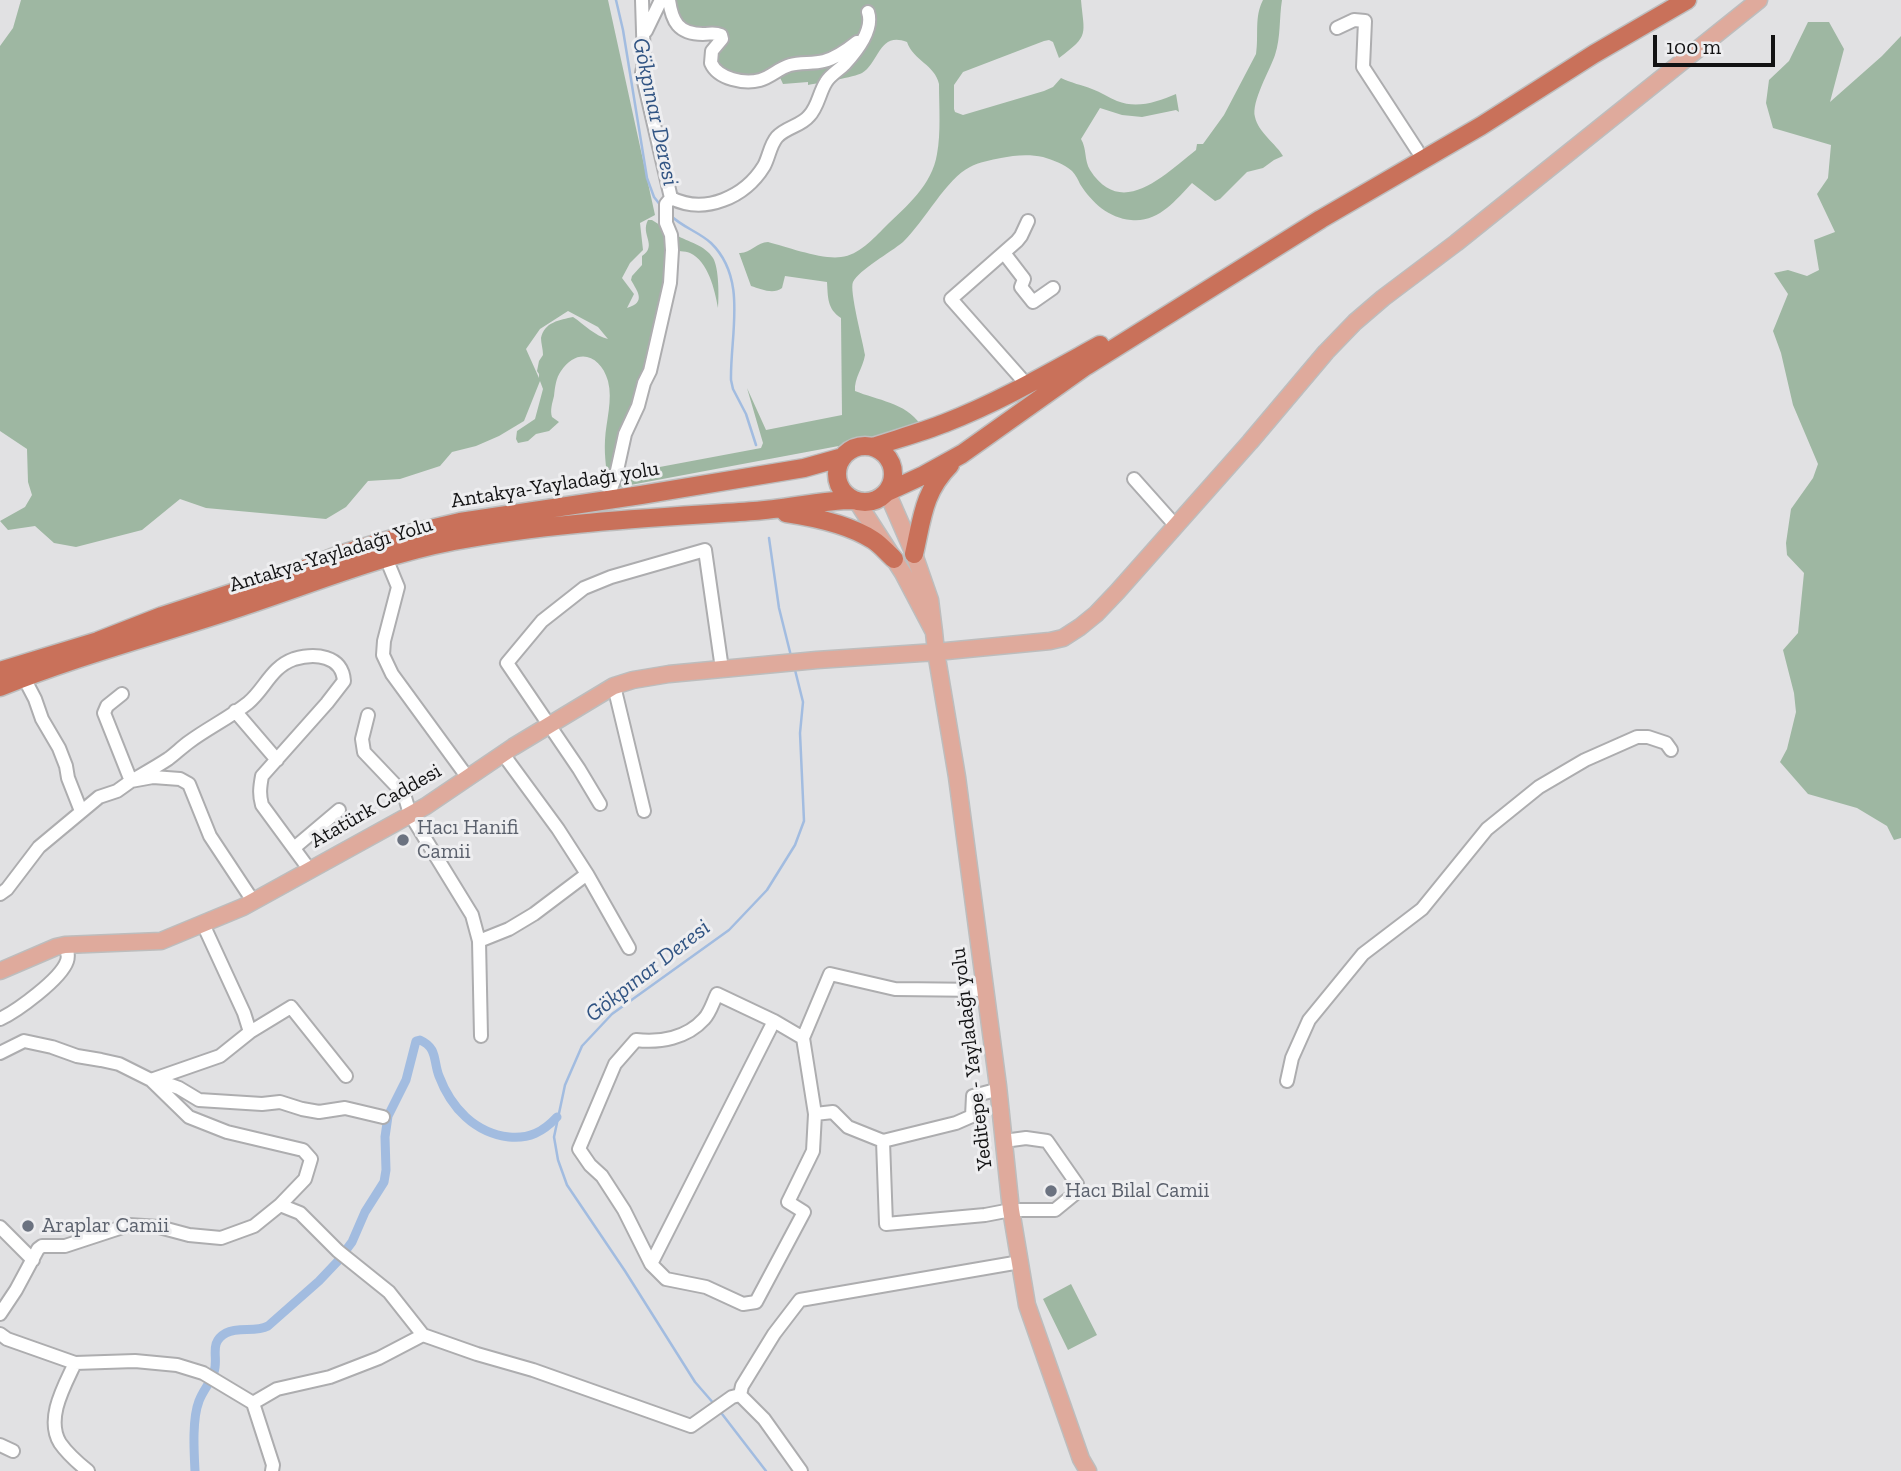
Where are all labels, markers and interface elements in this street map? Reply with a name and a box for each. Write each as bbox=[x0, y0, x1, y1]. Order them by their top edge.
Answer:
scale bar bbox=[1656, 21, 1778, 65]
text: 100 m bbox=[1666, 34, 1721, 59]
water label: Gökpınar Deresi bbox=[626, 36, 684, 188]
street label: Antakya-Yayladağı yolu bbox=[449, 456, 661, 514]
street label: Antakya-Yayladağı Yolu bbox=[226, 512, 436, 598]
street label: Atatürk Caddesi bbox=[306, 758, 446, 854]
place label: Hacı Hanifi Camii bbox=[417, 815, 519, 865]
marker: Hacı Hanifi Camii bbox=[395, 832, 411, 848]
water label: Gökpınar Deresi bbox=[580, 914, 716, 1028]
street label: Yeditepe - Yayladağı yolu bbox=[946, 946, 998, 1172]
place label: Hacı Bilal Camii bbox=[1065, 1178, 1209, 1204]
marker: Hacı Bilal Camii bbox=[1043, 1183, 1059, 1199]
place label: Araplar Camii bbox=[42, 1213, 169, 1239]
marker: Araplar Camii bbox=[20, 1218, 36, 1234]

